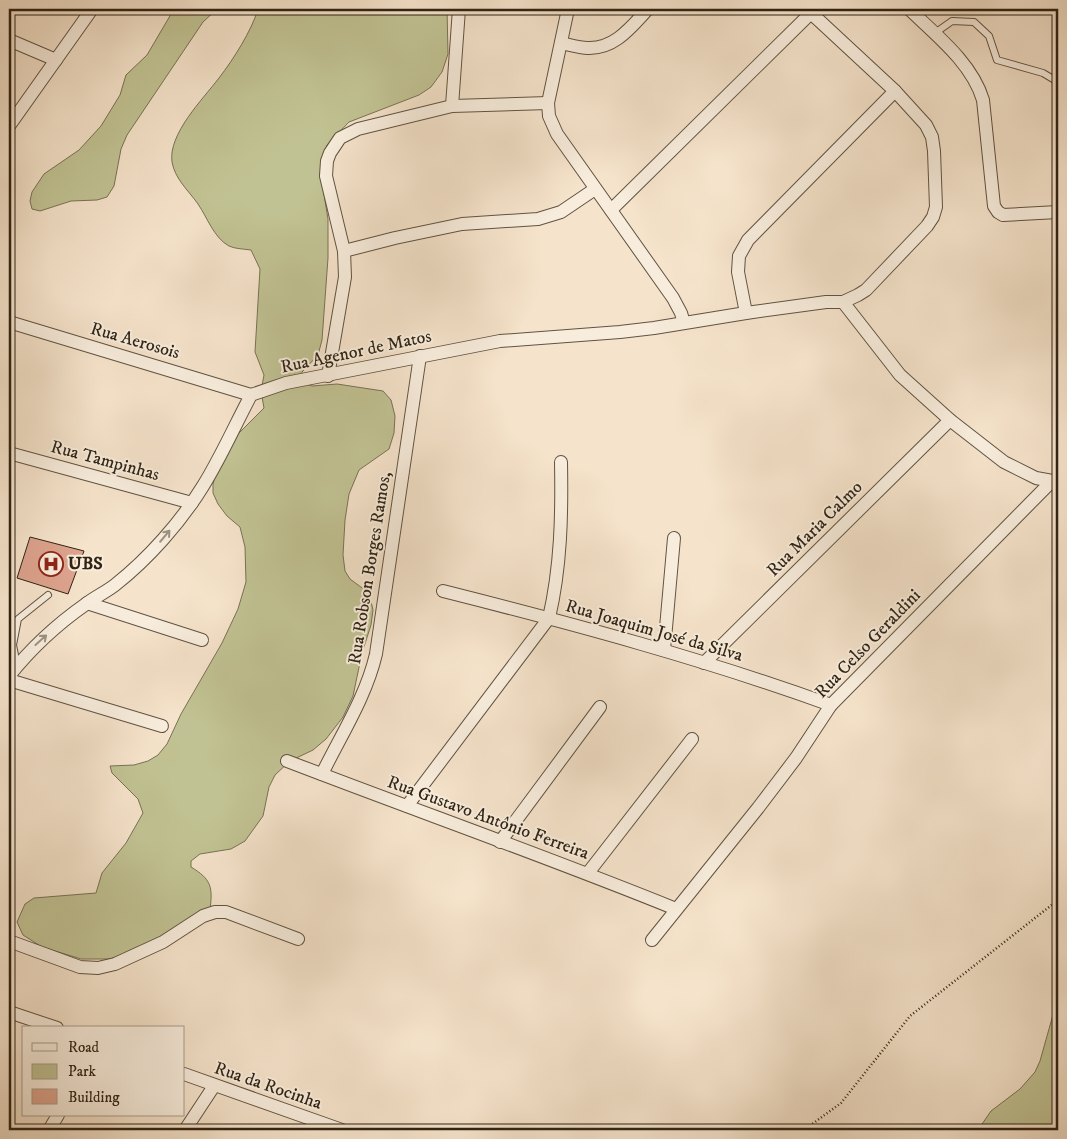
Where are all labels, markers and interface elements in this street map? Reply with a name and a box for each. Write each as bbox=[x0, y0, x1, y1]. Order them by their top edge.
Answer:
street label: Rua Aerosois bbox=[88, 318, 182, 364]
street label: Rua Agenor de Matos bbox=[279, 325, 433, 379]
street label: Rua Tampinhas bbox=[48, 436, 162, 486]
street label: Rua Robson Borges Ramos, bbox=[344, 470, 396, 666]
street label: Rua Maria Calmo bbox=[763, 476, 868, 581]
one-way arrow bbox=[160, 529, 171, 542]
hospital icon: UBS bbox=[38, 551, 64, 577]
place label: UBS bbox=[68, 553, 103, 575]
street label: Rua Celso Geraldini bbox=[810, 585, 926, 703]
street label: Rua Joaquim José da Silva bbox=[563, 595, 745, 667]
one-way arrow bbox=[35, 634, 48, 646]
street label: Rua Gustavo Antônio Ferreira bbox=[384, 771, 592, 865]
legend bbox=[22, 1026, 185, 1116]
text: Road bbox=[68, 1038, 100, 1057]
street label: Rua da Rocinha bbox=[211, 1057, 325, 1115]
text: Park bbox=[68, 1062, 97, 1081]
text: Building bbox=[68, 1088, 120, 1107]

